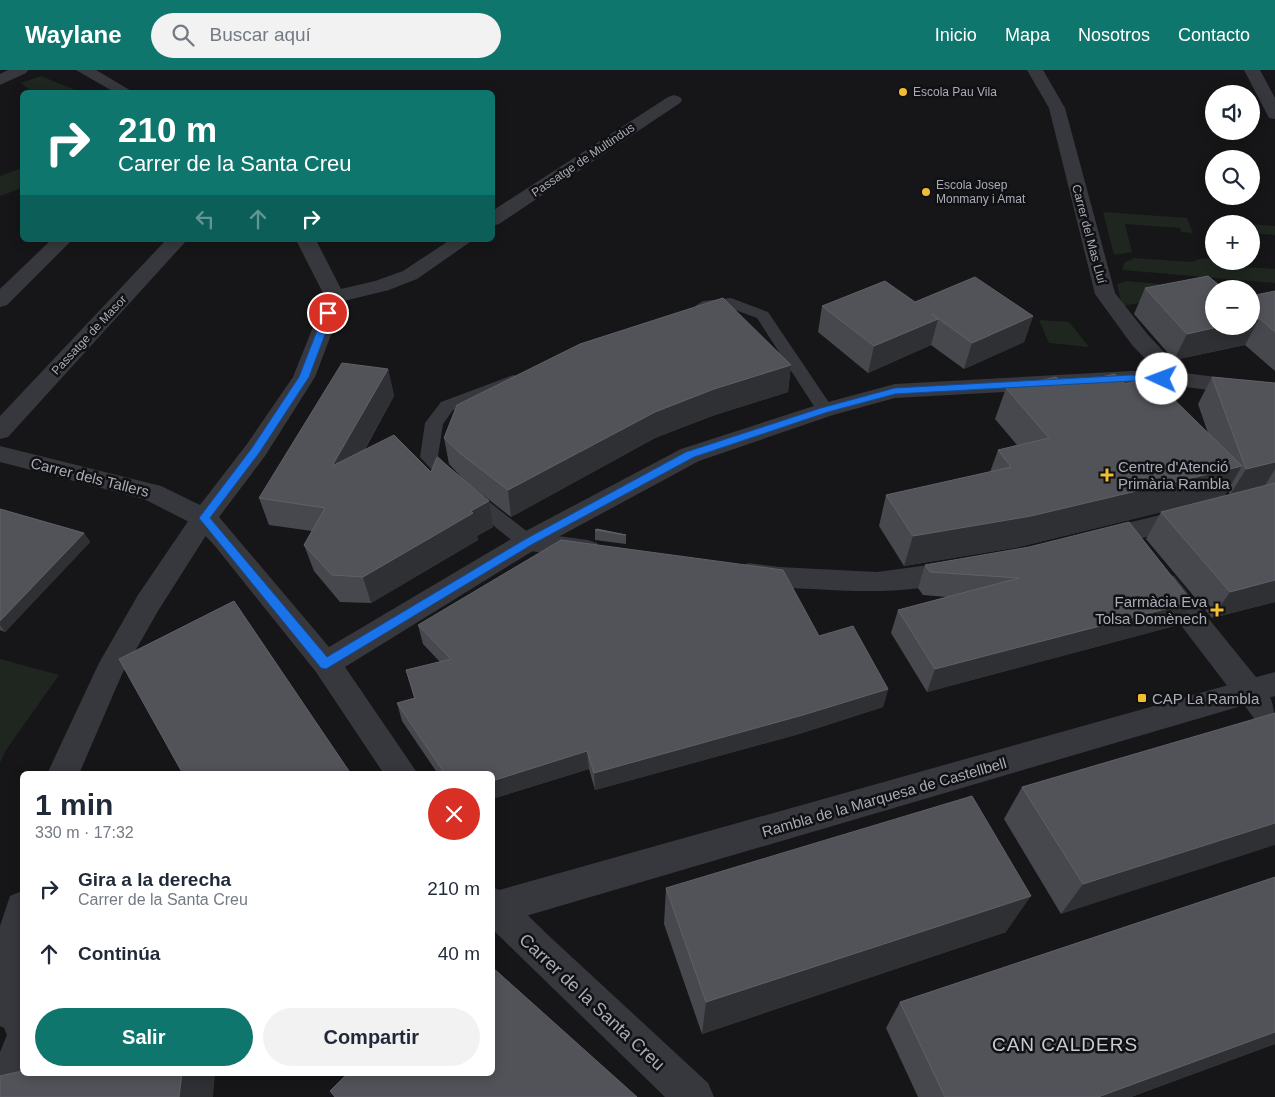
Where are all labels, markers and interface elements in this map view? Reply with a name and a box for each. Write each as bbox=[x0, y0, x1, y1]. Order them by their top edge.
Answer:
search box bbox=[151, 13, 501, 58]
text: Waylane bbox=[25, 21, 121, 48]
icon: search bbox=[169, 21, 197, 49]
text: Buscar aquí bbox=[209, 24, 311, 45]
text: Inicio bbox=[935, 25, 977, 45]
text: Mapa bbox=[1005, 25, 1050, 45]
text: Nosotros bbox=[1078, 25, 1150, 45]
text: Contacto bbox=[1178, 25, 1250, 45]
place label: Escola Pau Vila bbox=[913, 85, 997, 99]
map controls bbox=[1205, 85, 1260, 335]
button: sound bbox=[1205, 85, 1260, 140]
marker: Escola Pau Vila bbox=[897, 86, 909, 98]
icon: right bbox=[35, 110, 100, 175]
text: 210 m bbox=[118, 110, 217, 149]
street label: Passatge de Multindus bbox=[529, 120, 637, 200]
button: search bbox=[1205, 150, 1260, 205]
text: Carrer de la Santa Creu bbox=[118, 151, 352, 176]
place label: Escola Josep Monmany i Amat bbox=[936, 178, 1026, 206]
street label: Carrer del Mas Lluí bbox=[1069, 183, 1109, 286]
marker: Escola Josep Monmany i Amat bbox=[920, 186, 932, 198]
icon: left bbox=[191, 205, 219, 233]
icon: ahead bbox=[244, 205, 272, 233]
icon: right bbox=[297, 205, 325, 233]
button: + bbox=[1205, 215, 1260, 270]
button: − bbox=[1205, 280, 1260, 335]
street label: Passatge de Masor bbox=[49, 292, 129, 378]
pin bbox=[307, 292, 349, 334]
icon: arrive bbox=[314, 299, 342, 327]
position arrow bbox=[1135, 352, 1187, 404]
street label: Carrer dels Tallers bbox=[29, 454, 151, 500]
place label: Centre d'Atenció Primària Rambla bbox=[1118, 458, 1230, 492]
marker: Centre d'Atenció Primària Rambla bbox=[1100, 468, 1114, 482]
place label: Farmàcia Eva Tolsa Domènech bbox=[1095, 593, 1208, 627]
marker: Farmàcia Eva Tolsa Domènech bbox=[1211, 604, 1223, 616]
place label: CAP La Rambla bbox=[1152, 690, 1260, 707]
marker: CAP La Rambla bbox=[1136, 692, 1148, 704]
street label: Rambla de la Marquesa de Castellbell bbox=[760, 754, 1008, 840]
text: 1 min bbox=[35, 788, 113, 821]
button: close bbox=[428, 788, 480, 840]
text: 330 m · 17:32 bbox=[35, 824, 134, 841]
text: Gira a la derecha bbox=[78, 869, 231, 890]
icon: right bbox=[35, 875, 63, 903]
text: 210 m bbox=[427, 878, 480, 899]
text: Carrer de la Santa Creu bbox=[78, 891, 248, 908]
street label: Carrer de la Santa Creu bbox=[515, 930, 669, 1074]
icon: ahead bbox=[35, 940, 63, 968]
text: Continúa bbox=[78, 943, 160, 964]
text: 40 m bbox=[438, 943, 480, 964]
button: Salir bbox=[35, 1008, 253, 1066]
button: Compartir bbox=[263, 1008, 480, 1066]
district label: CAN CALDERS bbox=[992, 1034, 1138, 1055]

